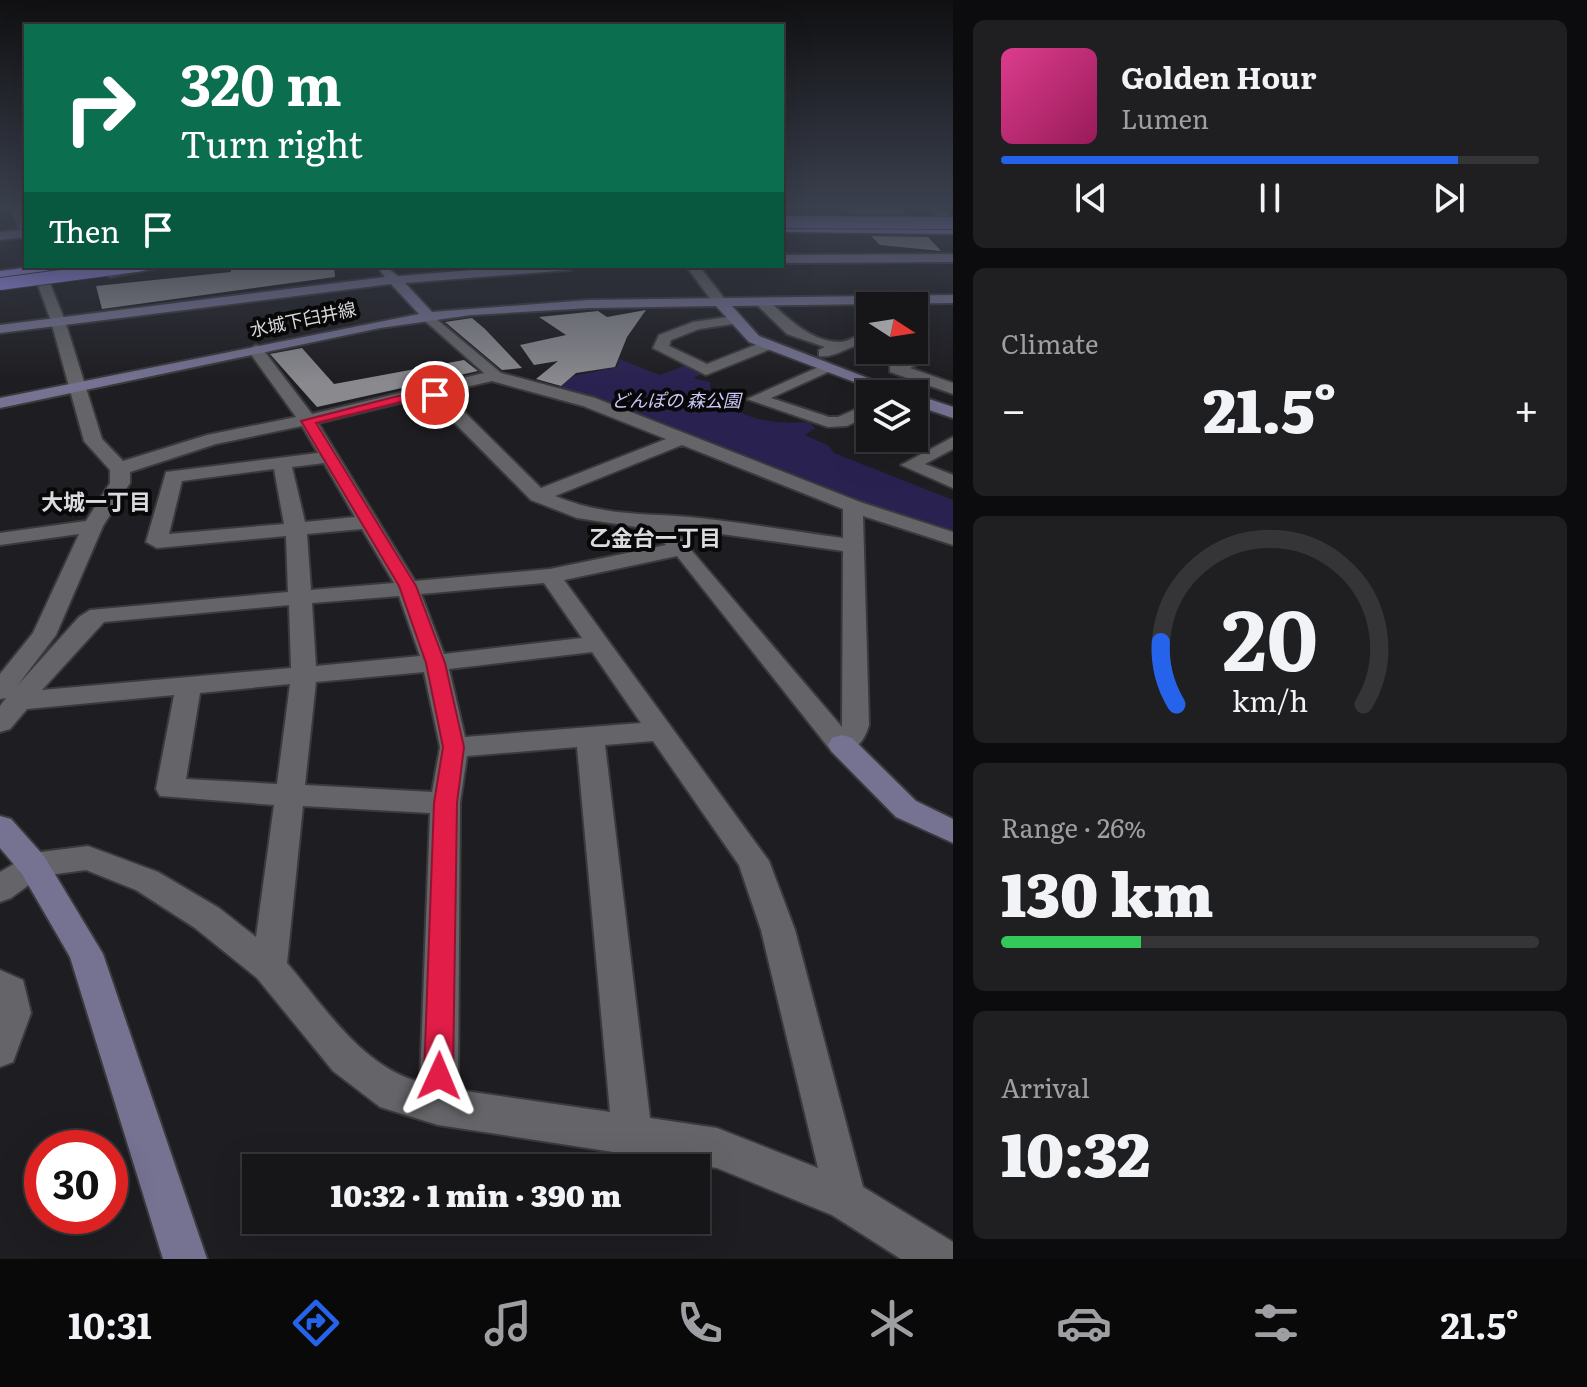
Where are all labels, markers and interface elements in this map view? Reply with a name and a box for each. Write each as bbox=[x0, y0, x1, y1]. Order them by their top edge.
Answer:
text: 320 m bbox=[180, 40, 342, 123]
text: Golden Hour bbox=[1121, 54, 1316, 98]
icon: right bbox=[48, 56, 152, 160]
text: Lumen bbox=[1121, 98, 1209, 137]
text: Turn right bbox=[180, 116, 363, 169]
icon: previous bbox=[1069, 176, 1113, 220]
icon: pause bbox=[1248, 176, 1292, 220]
icon: next bbox=[1427, 176, 1471, 220]
text: Then bbox=[48, 208, 120, 252]
icon: arrive bbox=[136, 208, 180, 252]
north arrow bbox=[856, 292, 928, 364]
map controls bbox=[856, 292, 928, 452]
street label: 水城下臼井線 bbox=[247, 294, 358, 343]
text: Climate bbox=[1001, 323, 1099, 362]
pin bbox=[401, 361, 469, 429]
text: 21.5° bbox=[1203, 362, 1337, 451]
icon: arrive bbox=[413, 373, 457, 417]
text: − bbox=[1001, 374, 1027, 440]
text: + bbox=[1513, 374, 1539, 440]
button: layers bbox=[856, 380, 928, 452]
park label: どんぽの 森公園 bbox=[611, 386, 744, 413]
district label: 大城一丁目 bbox=[41, 484, 151, 517]
district label: 乙金台一丁目 bbox=[589, 520, 721, 553]
text: 20 bbox=[1222, 573, 1318, 697]
text: km/h bbox=[1232, 679, 1308, 722]
text: Range · 26% bbox=[1001, 807, 1146, 846]
text: 130 km bbox=[1001, 846, 1214, 935]
position arrow bbox=[397, 1034, 481, 1118]
text: Arrival bbox=[1001, 1067, 1090, 1106]
text: 10:32 bbox=[1001, 1106, 1150, 1195]
speed limit sign: 30 bbox=[24, 1130, 128, 1234]
text: 10:32 · 1 min · 390 m bbox=[331, 1172, 621, 1216]
icon: directions bbox=[288, 1295, 344, 1351]
icon: music bbox=[480, 1295, 536, 1351]
icon: phone bbox=[672, 1295, 728, 1351]
icon: climate bbox=[864, 1295, 920, 1351]
icon: car bbox=[1056, 1295, 1112, 1351]
icon: filters bbox=[1248, 1295, 1304, 1351]
text: 10:31 bbox=[68, 1297, 152, 1350]
text: 21.5° bbox=[1441, 1297, 1519, 1350]

